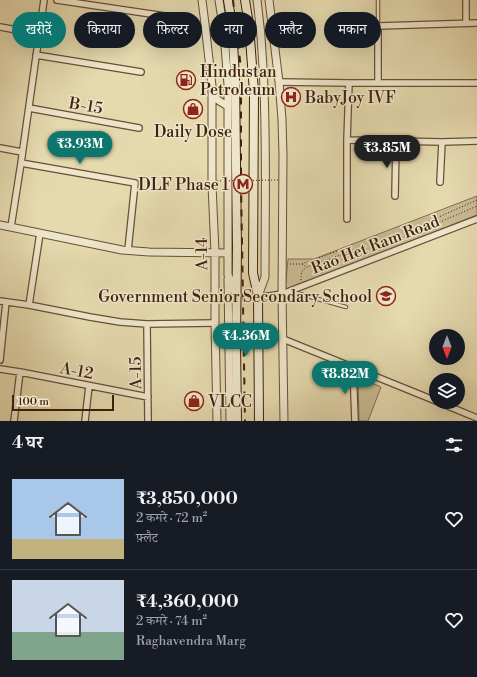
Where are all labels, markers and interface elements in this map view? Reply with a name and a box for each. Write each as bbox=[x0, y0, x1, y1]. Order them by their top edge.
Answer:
chip: खरीदें bbox=[12, 12, 66, 48]
chip: किराया bbox=[74, 12, 135, 48]
chip: फ़िल्टर bbox=[143, 12, 202, 48]
chip: नया bbox=[210, 12, 257, 48]
chip: फ़्लैट bbox=[265, 12, 316, 48]
chip: मकान bbox=[324, 12, 381, 48]
place label: Hindustan Petroleum bbox=[200, 62, 277, 100]
fuel station icon: Hindustan Petroleum bbox=[175, 69, 197, 91]
hospital icon: BabyJoy IVF bbox=[280, 86, 302, 108]
place label: BabyJoy IVF bbox=[304, 88, 396, 108]
street label: B-15 bbox=[66, 93, 104, 119]
shop icon: Daily Dose bbox=[182, 98, 204, 120]
place label: Daily Dose bbox=[154, 122, 232, 142]
pin: ₹3.93M bbox=[47, 131, 113, 165]
pin: ₹3.85M bbox=[354, 135, 420, 169]
text: ₹3.93M bbox=[56, 136, 104, 152]
text: ₹3.85M bbox=[363, 140, 411, 156]
metro station icon: DLF Phase 1 bbox=[232, 173, 254, 195]
place label: DLF Phase 1 bbox=[138, 175, 229, 195]
street label: Rao Het Ram Road bbox=[308, 211, 442, 279]
street label: A-14 bbox=[192, 237, 212, 272]
school or university icon: Government Senior Secondary School bbox=[375, 285, 397, 307]
place label: Government Senior Secondary School bbox=[98, 287, 372, 307]
pin: ₹4.36M bbox=[213, 323, 279, 357]
text: ₹4.36M bbox=[222, 328, 270, 344]
north arrow bbox=[429, 329, 465, 365]
map controls bbox=[429, 329, 465, 409]
street label: A-15 bbox=[126, 356, 146, 391]
street label: A-12 bbox=[58, 358, 95, 384]
pin: ₹8.82M bbox=[312, 361, 378, 395]
text: ₹8.82M bbox=[321, 366, 369, 382]
button: layers bbox=[429, 373, 465, 409]
shop icon: VLCC bbox=[183, 390, 205, 412]
place label: VLCC bbox=[207, 392, 252, 412]
scale bar bbox=[12, 393, 114, 412]
text: 100 m bbox=[18, 395, 49, 409]
text: 4 घर bbox=[12, 432, 43, 454]
icon: filters bbox=[443, 434, 465, 456]
text: ₹3,850,000 bbox=[136, 488, 238, 510]
icon: home bbox=[44, 495, 92, 543]
icon: heart bbox=[443, 508, 465, 530]
text: 2 कमरे · 72 m² bbox=[136, 510, 207, 526]
text: फ़्लैट bbox=[136, 530, 158, 546]
text: ₹4,360,000 bbox=[136, 591, 239, 613]
icon: home bbox=[44, 596, 92, 644]
icon: heart bbox=[443, 609, 465, 631]
text: 2 कमरे · 74 m² bbox=[136, 613, 207, 629]
text: Raghavendra Marg bbox=[136, 633, 246, 649]

